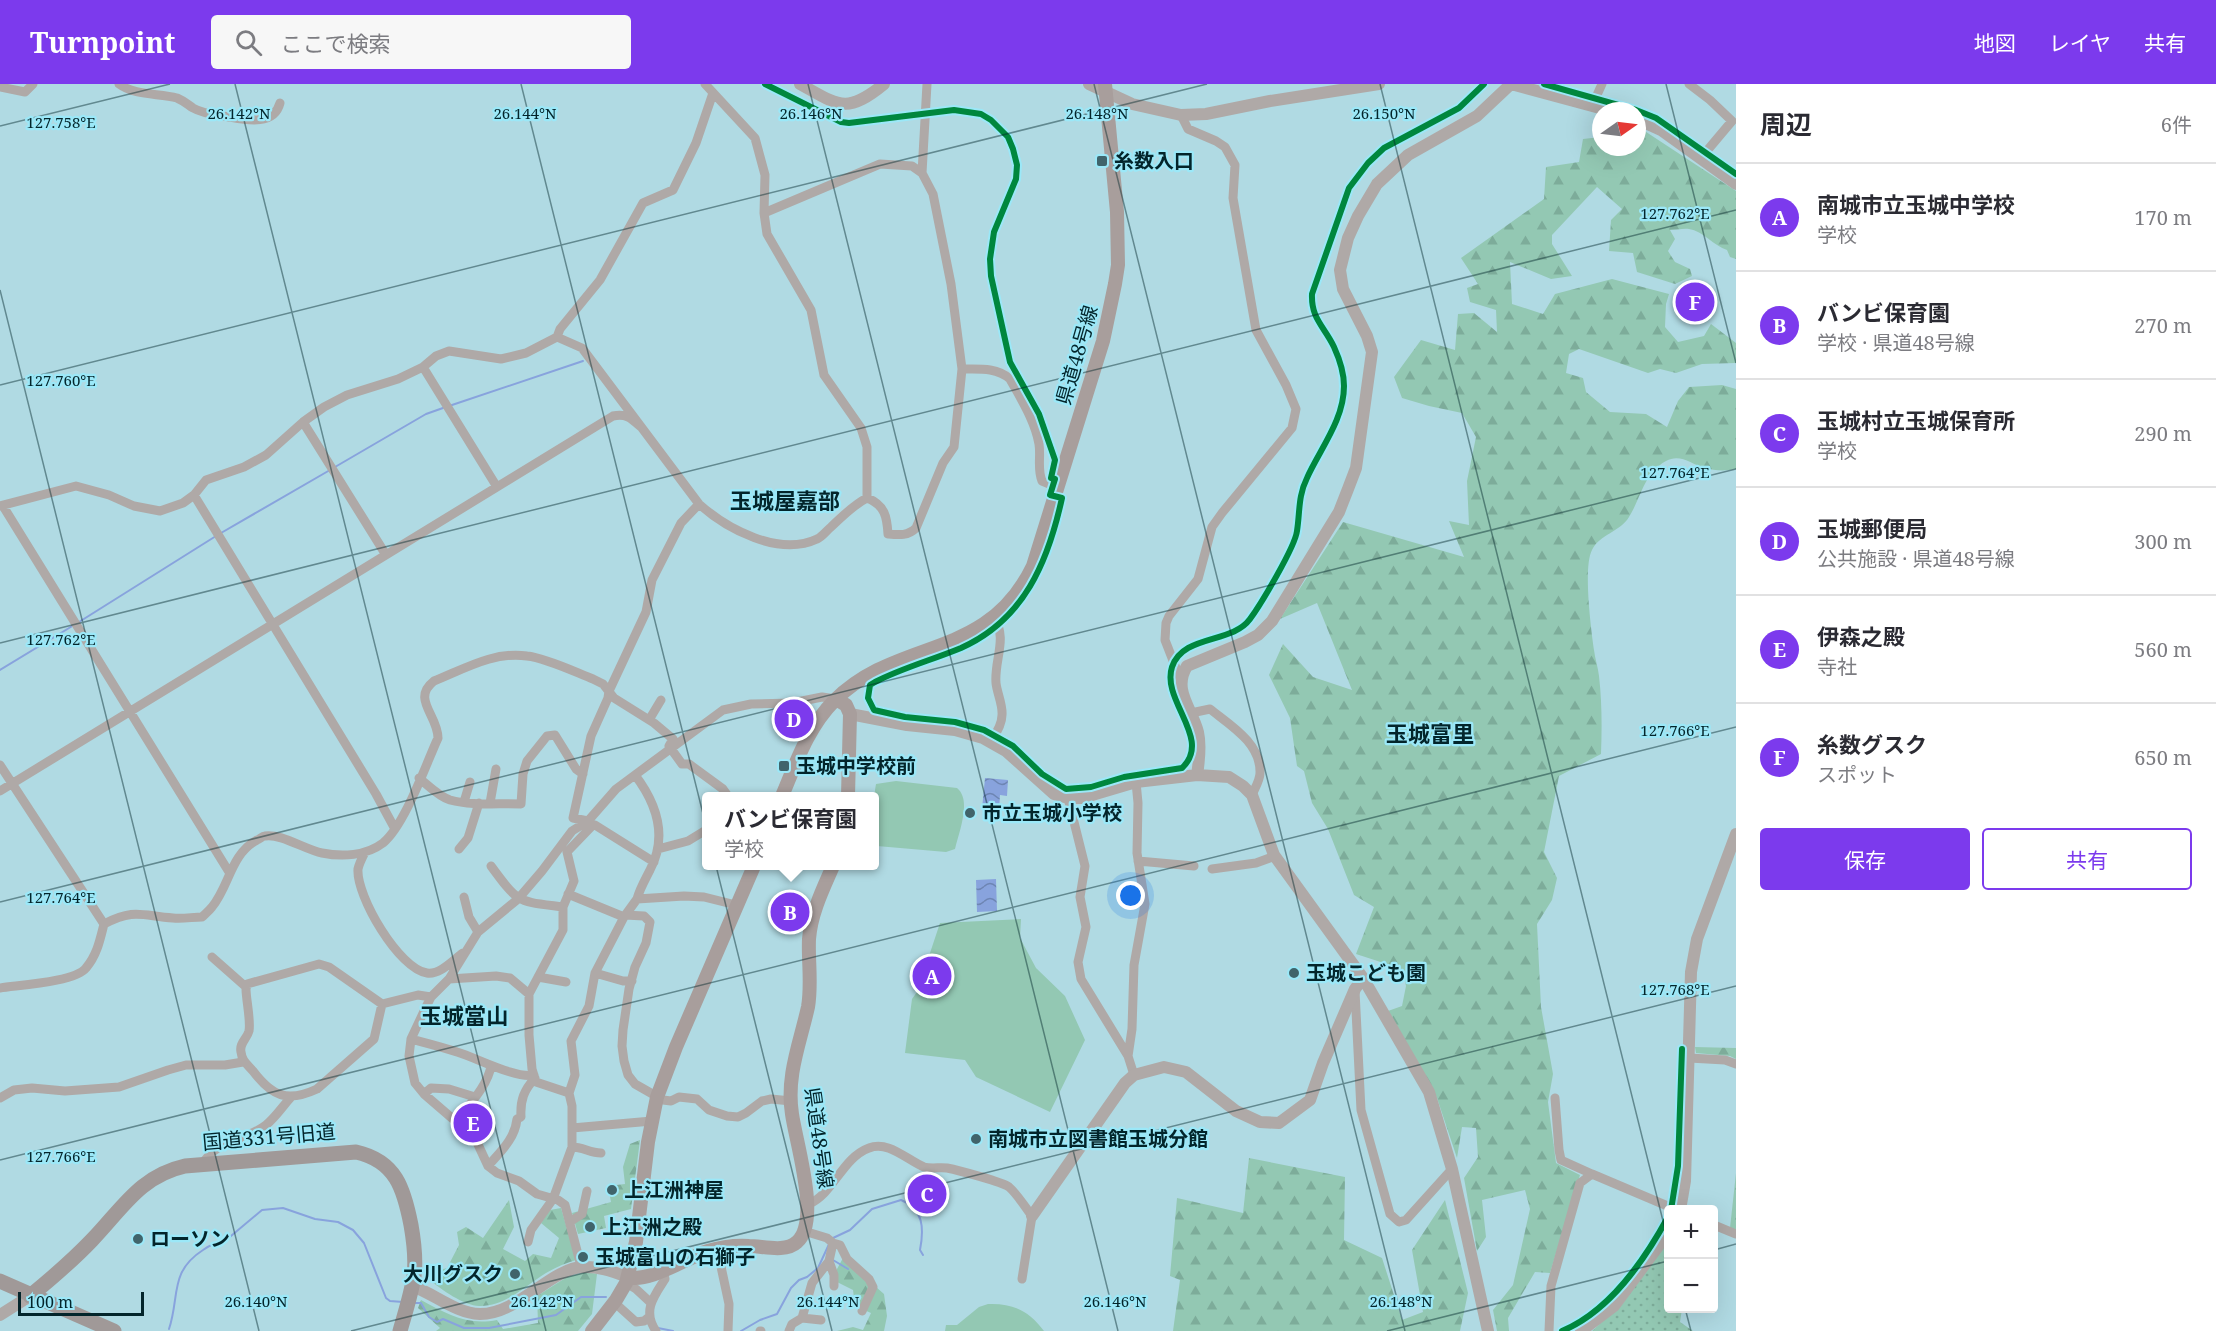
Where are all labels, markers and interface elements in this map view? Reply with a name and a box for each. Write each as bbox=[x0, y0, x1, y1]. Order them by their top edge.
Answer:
search box bbox=[211, 15, 631, 69]
text: Turnpoint bbox=[30, 23, 175, 61]
icon: search bbox=[232, 26, 265, 59]
text: ここで検索 bbox=[280, 28, 390, 58]
text: 地図 bbox=[1974, 29, 2016, 57]
text: レイヤ bbox=[2049, 29, 2111, 57]
text: 共有 bbox=[2144, 29, 2186, 57]
north arrow bbox=[1592, 102, 1646, 156]
text: 26.142°N bbox=[207, 103, 271, 123]
text: 26.144°N bbox=[493, 103, 557, 123]
text: 26.146°N bbox=[779, 103, 843, 123]
text: 26.148°N bbox=[1065, 103, 1129, 123]
text: 26.150°N bbox=[1352, 103, 1416, 123]
text: 周辺 bbox=[1760, 106, 1812, 142]
text: 6件 bbox=[2161, 111, 2192, 138]
text: 127.758°E bbox=[26, 112, 96, 132]
place label: 糸数入口 bbox=[1114, 147, 1194, 174]
marker: 糸数入口 bbox=[1095, 154, 1109, 168]
text: 南城市立玉城中学校 bbox=[1817, 189, 2015, 219]
text: 127.762°E bbox=[1640, 203, 1710, 223]
text: A bbox=[1772, 204, 1787, 231]
text: 170 m bbox=[2134, 204, 2192, 231]
text: 学校 bbox=[1817, 221, 1857, 248]
pin: F bbox=[1676, 280, 1714, 324]
text: バンビ保育園 bbox=[1817, 297, 1950, 327]
street label: 県道48号線 bbox=[1049, 302, 1104, 408]
text: B bbox=[1773, 312, 1786, 339]
text: 270 m bbox=[2134, 312, 2192, 339]
text: 学校 · 県道48号線 bbox=[1817, 329, 1975, 356]
text: 127.760°E bbox=[26, 370, 96, 390]
text: 玉城村立玉城保育所 bbox=[1817, 405, 2015, 435]
text: C bbox=[1773, 420, 1786, 447]
text: 290 m bbox=[2134, 420, 2192, 447]
text: 学校 bbox=[1817, 437, 1857, 464]
text: 127.764°E bbox=[1640, 462, 1710, 482]
district label: 玉城屋嘉部 bbox=[730, 485, 840, 515]
text: 玉城郵便局 bbox=[1817, 513, 1927, 543]
text: D bbox=[1772, 528, 1787, 555]
text: 300 m bbox=[2134, 528, 2192, 555]
text: 公共施設 · 県道48号線 bbox=[1817, 545, 2015, 572]
text: 伊森之殿 bbox=[1817, 621, 1905, 651]
text: 127.762°E bbox=[26, 629, 96, 649]
text: E bbox=[1773, 636, 1786, 663]
text: 560 m bbox=[2134, 636, 2192, 663]
text: 寺社 bbox=[1817, 653, 1857, 680]
pin: D bbox=[774, 696, 814, 742]
district label: 玉城富里 bbox=[1386, 718, 1474, 748]
text: 127.766°E bbox=[1640, 720, 1710, 740]
text: 糸数グスク bbox=[1817, 729, 1927, 759]
text: F bbox=[1773, 744, 1786, 771]
text: 650 m bbox=[2134, 744, 2192, 771]
place label: 玉城中学校前 bbox=[796, 752, 916, 779]
marker: 玉城中学校前 bbox=[777, 759, 791, 773]
text: スポット bbox=[1817, 761, 1897, 788]
popup bbox=[702, 792, 879, 870]
place label: 市立玉城小学校 bbox=[982, 799, 1122, 826]
text: バンビ保育園 bbox=[724, 803, 857, 833]
marker: 市立玉城小学校 bbox=[963, 806, 977, 820]
button: 保存 bbox=[1760, 828, 1970, 890]
button: 共有 bbox=[1982, 828, 2192, 890]
text: 学校 bbox=[724, 835, 764, 862]
your location bbox=[1116, 881, 1145, 910]
text: 127.764°E bbox=[26, 887, 96, 907]
pin: B bbox=[770, 890, 810, 934]
pin: A bbox=[912, 954, 952, 998]
place label: 玉城こども園 bbox=[1306, 959, 1426, 986]
marker: 玉城こども園 bbox=[1287, 966, 1301, 980]
text: 127.768°E bbox=[1640, 979, 1710, 999]
district label: 玉城當山 bbox=[420, 1000, 508, 1030]
street label: 県道48号線 bbox=[799, 1085, 840, 1190]
pin: E bbox=[454, 1100, 492, 1146]
street label: 国道331号旧道 bbox=[201, 1117, 337, 1156]
place label: 南城市立図書館玉城分館 bbox=[988, 1125, 1208, 1152]
marker: 南城市立図書館玉城分館 bbox=[969, 1132, 983, 1146]
text: 127.766°E bbox=[26, 1146, 96, 1166]
pin: C bbox=[908, 1172, 946, 1216]
place label: 上江洲神屋 bbox=[624, 1176, 724, 1203]
marker: 上江洲神屋 bbox=[605, 1183, 619, 1197]
map controls bbox=[1664, 1205, 1718, 1313]
button: + bbox=[1664, 1205, 1718, 1259]
place label: 上江洲之殿 bbox=[602, 1213, 702, 1240]
marker: 上江洲之殿 bbox=[583, 1220, 597, 1234]
place label: ローソン bbox=[150, 1225, 230, 1252]
marker: ローソン bbox=[131, 1232, 145, 1246]
place label: 玉城富山の石獅子 bbox=[595, 1243, 755, 1270]
marker: 玉城富山の石獅子 bbox=[576, 1250, 590, 1264]
button: − bbox=[1664, 1259, 1718, 1313]
place label: 大川グスク bbox=[403, 1260, 503, 1287]
marker: 大川グスク bbox=[508, 1267, 522, 1281]
scale bar bbox=[18, 1289, 144, 1316]
text: 100 m bbox=[27, 1291, 73, 1313]
text: 26.140°N bbox=[224, 1291, 288, 1311]
text: 26.142°N bbox=[510, 1291, 574, 1311]
text: 26.144°N bbox=[796, 1291, 860, 1311]
text: 26.146°N bbox=[1083, 1291, 1147, 1311]
text: 26.148°N bbox=[1369, 1291, 1433, 1311]

